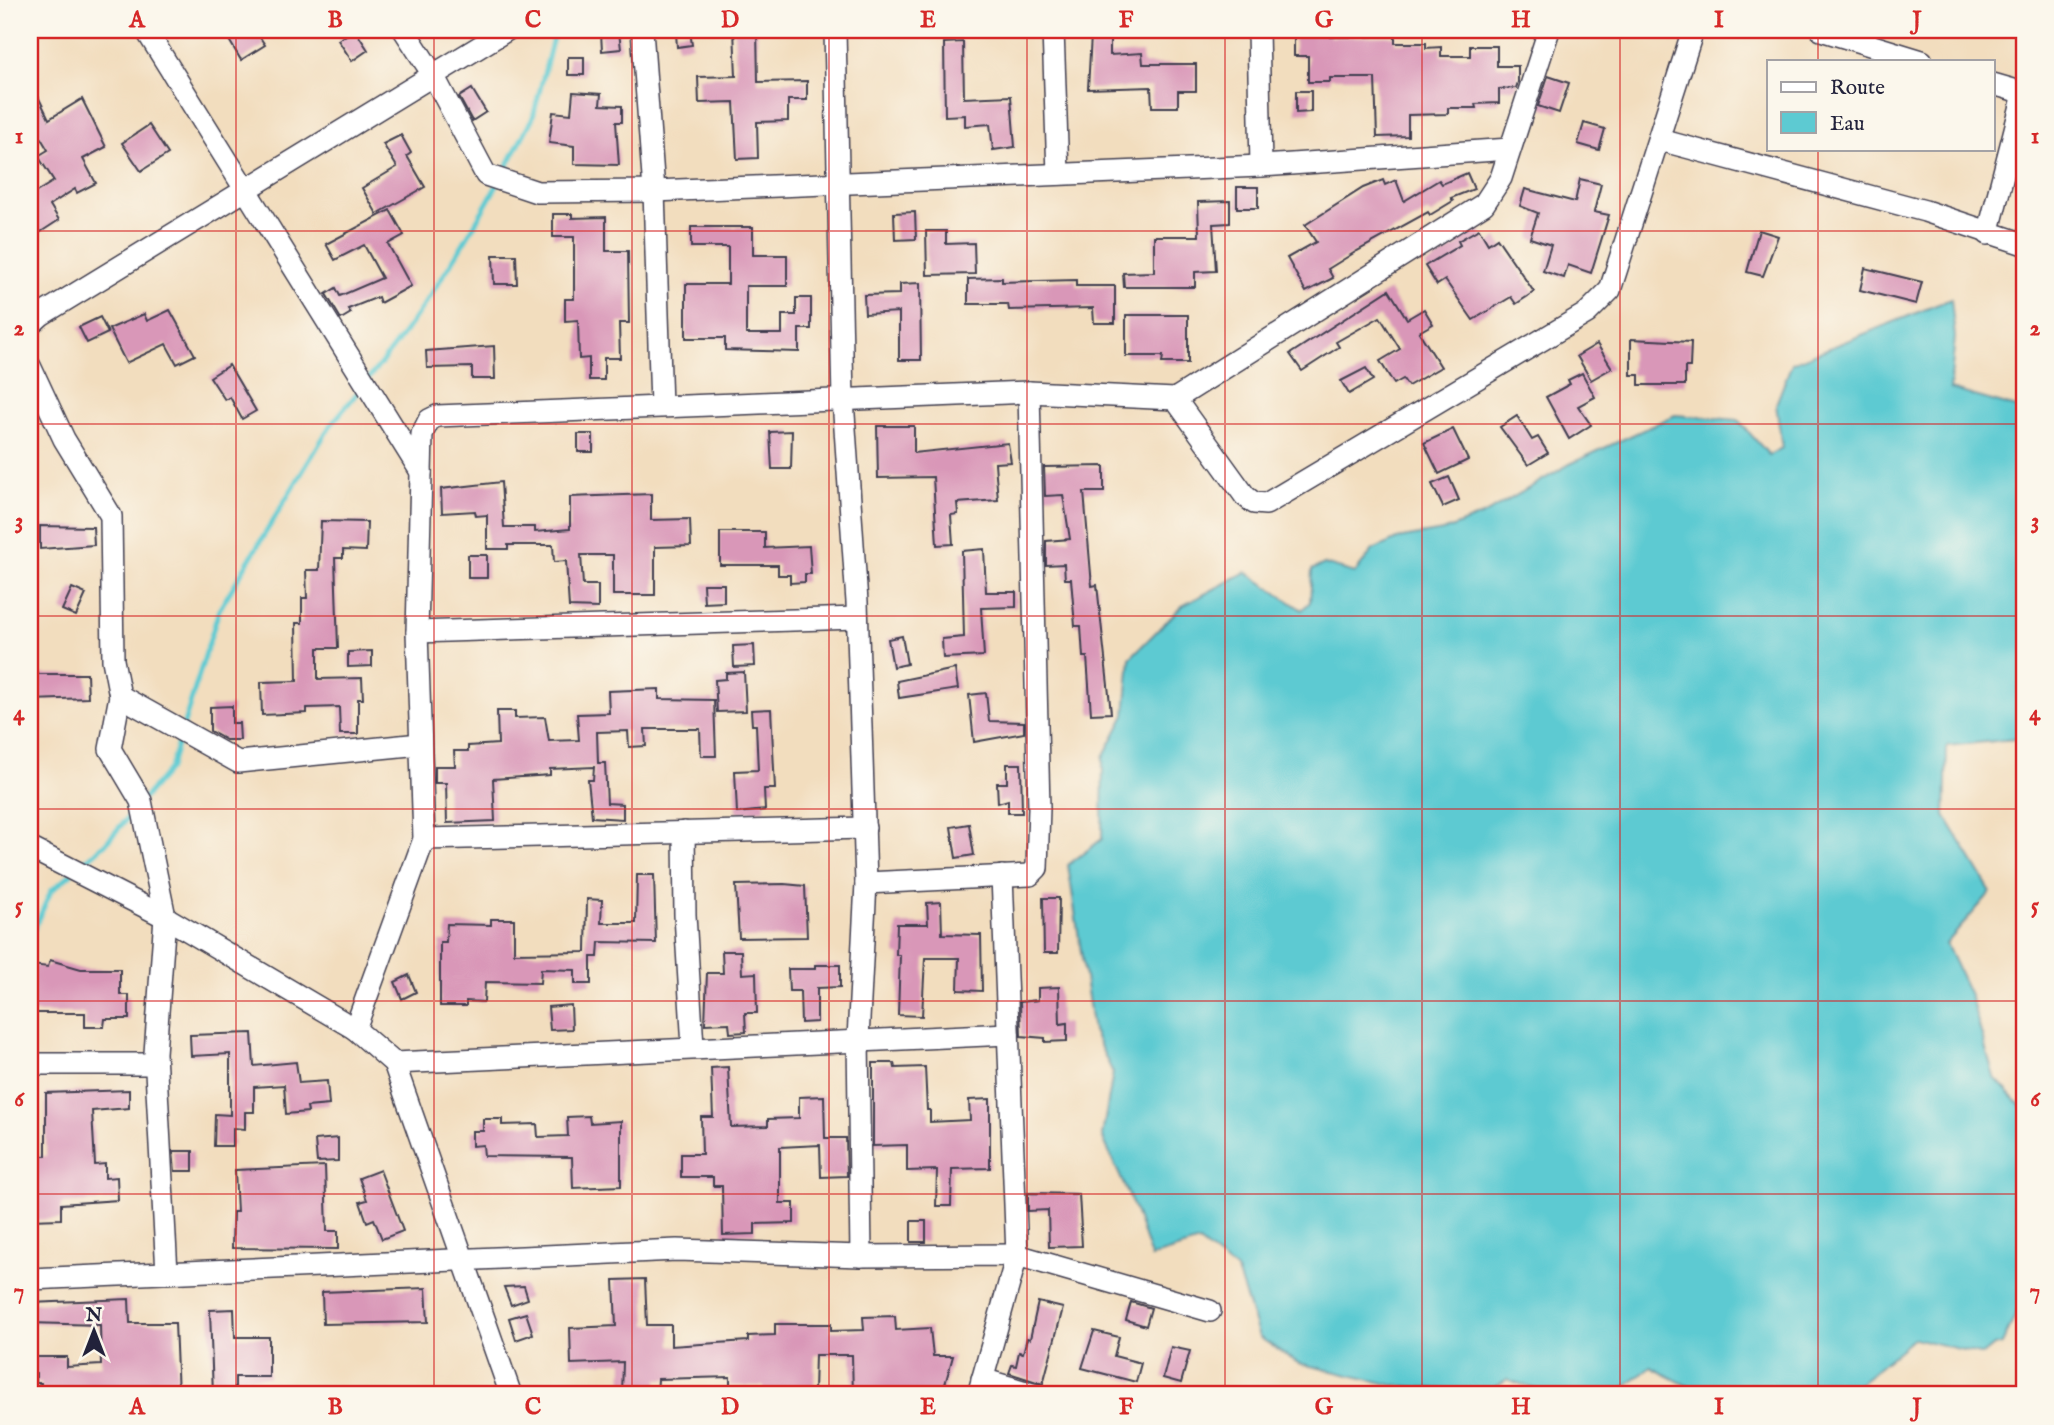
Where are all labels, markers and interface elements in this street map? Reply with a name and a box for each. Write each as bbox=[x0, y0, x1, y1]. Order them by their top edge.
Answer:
text: A bbox=[128, 6, 146, 35]
text: B bbox=[327, 6, 343, 35]
text: C bbox=[525, 6, 542, 35]
text: D bbox=[721, 6, 739, 35]
text: E bbox=[920, 6, 936, 35]
text: F bbox=[1119, 6, 1134, 35]
text: G bbox=[1315, 6, 1334, 35]
text: H bbox=[1511, 6, 1531, 35]
text: I bbox=[1714, 6, 1724, 35]
text: J bbox=[1909, 6, 1922, 35]
legend bbox=[1767, 60, 1994, 150]
text: Route bbox=[1830, 75, 1885, 102]
text: Eau bbox=[1830, 111, 1865, 138]
text: 1 bbox=[15, 122, 23, 151]
text: 1 bbox=[2031, 122, 2039, 151]
text: 2 bbox=[14, 314, 25, 343]
text: 2 bbox=[2030, 314, 2041, 343]
text: 3 bbox=[15, 507, 23, 536]
text: 3 bbox=[2031, 507, 2039, 536]
text: 4 bbox=[13, 699, 25, 728]
text: 4 bbox=[2029, 699, 2041, 728]
text: 5 bbox=[15, 892, 24, 921]
text: 5 bbox=[2031, 892, 2040, 921]
text: 6 bbox=[14, 1085, 25, 1114]
text: 6 bbox=[2030, 1085, 2041, 1114]
text: 7 bbox=[14, 1277, 24, 1306]
text: 7 bbox=[2030, 1277, 2040, 1306]
north arrow bbox=[60, 1296, 130, 1366]
text: N bbox=[85, 1304, 103, 1328]
text: A bbox=[128, 1393, 146, 1422]
text: B bbox=[327, 1393, 343, 1422]
text: C bbox=[525, 1393, 542, 1422]
text: D bbox=[721, 1393, 739, 1422]
text: E bbox=[920, 1393, 936, 1422]
text: F bbox=[1119, 1393, 1134, 1422]
text: G bbox=[1315, 1393, 1334, 1422]
text: H bbox=[1511, 1393, 1531, 1422]
text: I bbox=[1714, 1393, 1724, 1422]
text: J bbox=[1909, 1393, 1922, 1422]

